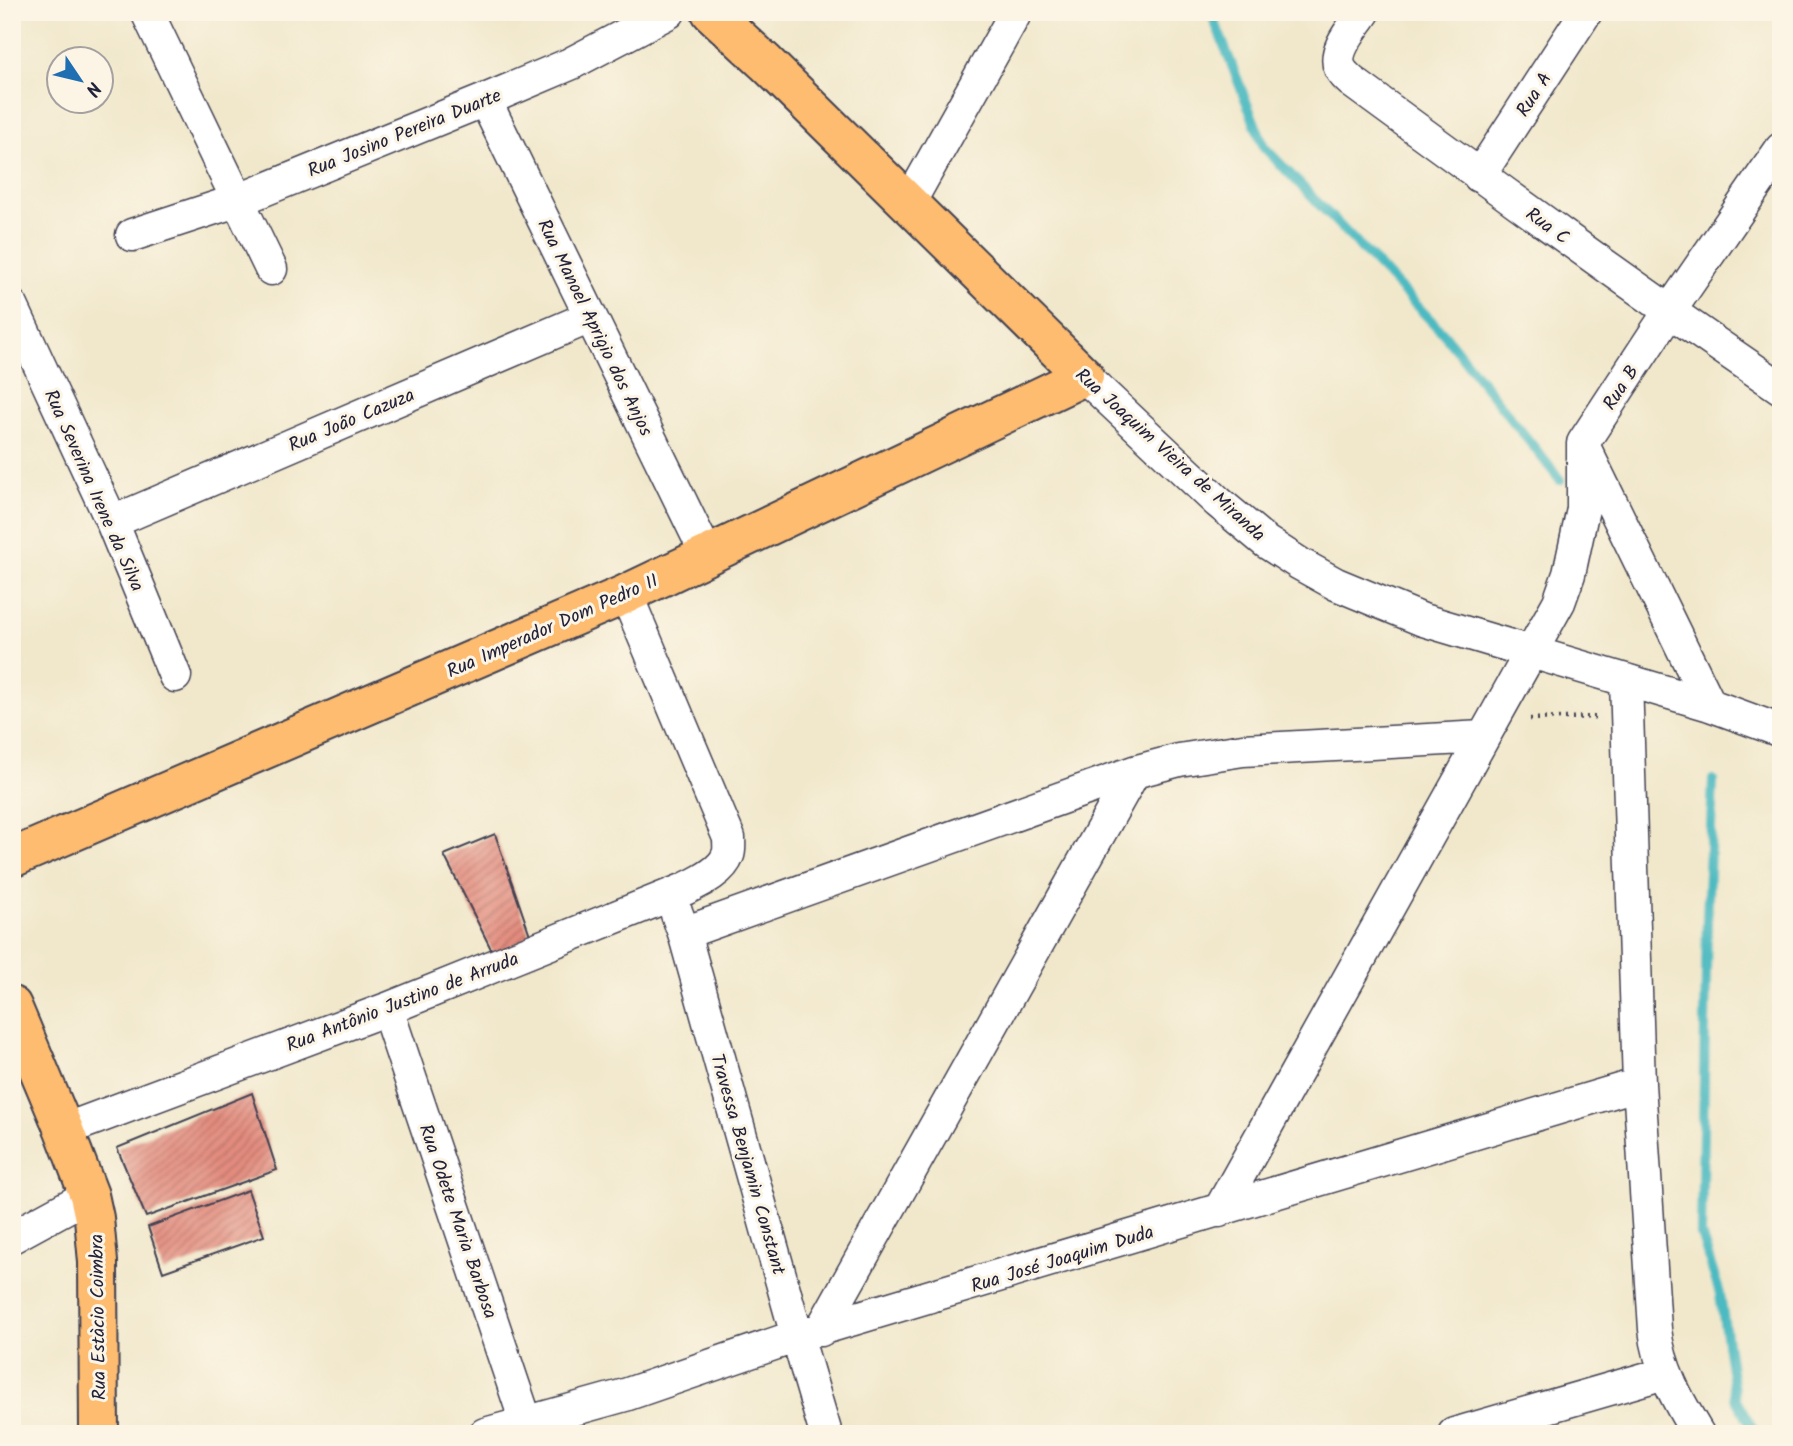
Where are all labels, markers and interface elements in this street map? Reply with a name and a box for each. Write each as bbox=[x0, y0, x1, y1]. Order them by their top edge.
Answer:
north arrow bbox=[46, 46, 116, 116]
street label: Rua A bbox=[1509, 67, 1560, 124]
text: N bbox=[77, 75, 108, 102]
street label: Rua Josino Pereira Duarte bbox=[303, 81, 507, 186]
street label: Rua C bbox=[1519, 200, 1575, 253]
street label: Rua Manoel Aprigio dos Anjos bbox=[528, 214, 660, 442]
street label: Rua B bbox=[1596, 359, 1648, 417]
street label: Rua Joaquim Vieira de Miranda bbox=[1067, 361, 1272, 550]
street label: Rua João Cazuza bbox=[284, 381, 420, 461]
street label: Rua Severina Irene da Silva bbox=[35, 385, 151, 597]
street label: Rua Imperador Dom Pedro II bbox=[442, 567, 664, 687]
street label: Rua Antônio Justino de Arruda bbox=[282, 945, 523, 1061]
street label: Travessa Benjamin Constant bbox=[701, 1051, 793, 1279]
street label: Rua Odete Maria Barbosa bbox=[410, 1120, 505, 1323]
street label: Rua José Joaquim Duda bbox=[967, 1218, 1158, 1302]
street label: Rua Estàcio Coimbra bbox=[83, 1234, 115, 1400]

